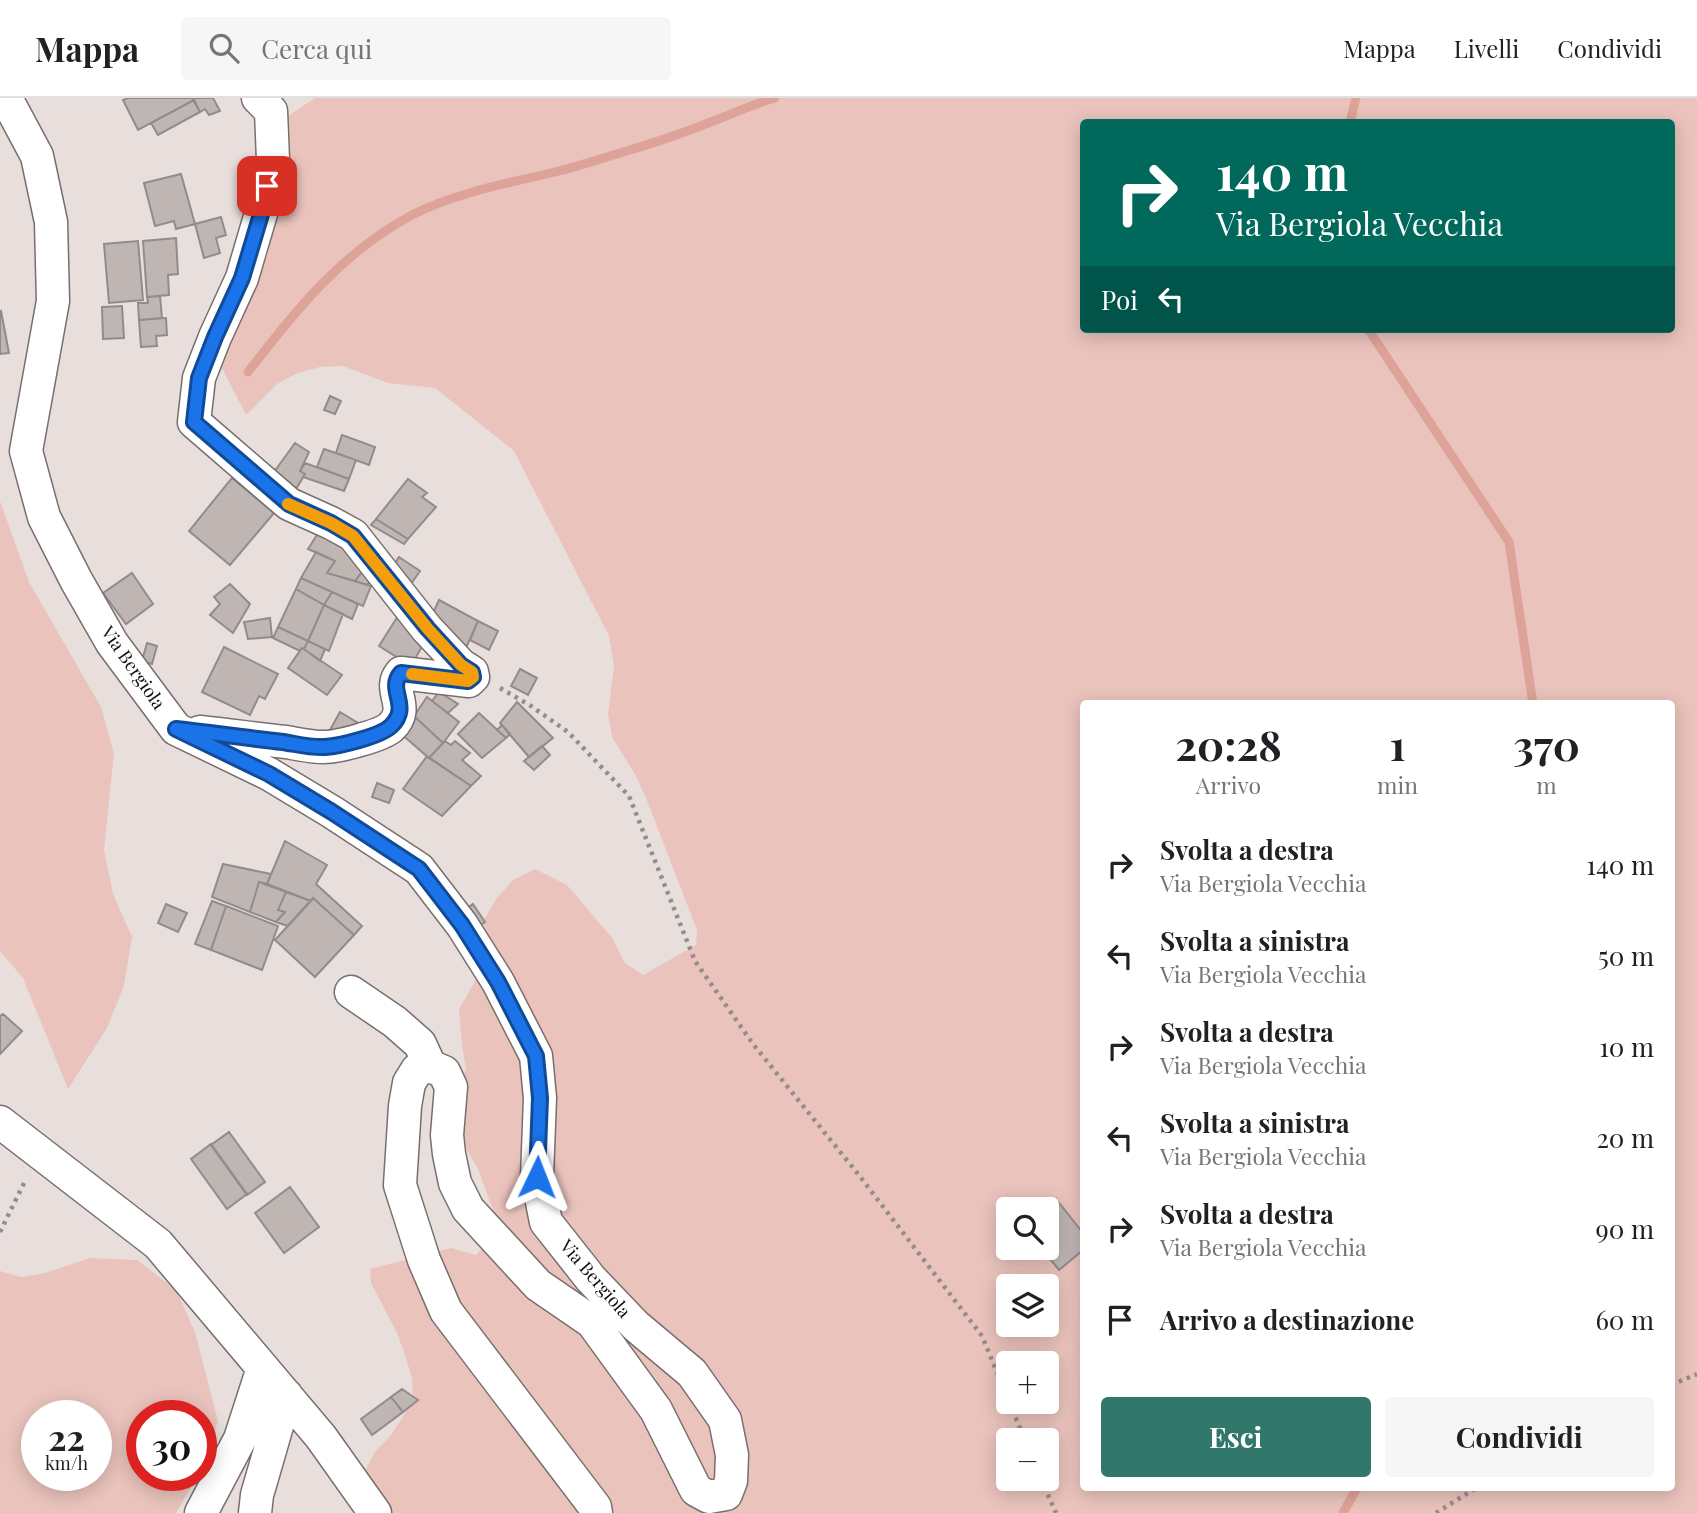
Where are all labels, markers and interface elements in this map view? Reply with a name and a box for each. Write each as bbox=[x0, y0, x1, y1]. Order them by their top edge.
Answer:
search box bbox=[181, 17, 671, 80]
text: Mappa bbox=[35, 26, 139, 70]
icon: search bbox=[205, 29, 243, 67]
text: Cerca qui bbox=[261, 31, 372, 66]
text: Mappa bbox=[1343, 32, 1416, 64]
text: Livelli bbox=[1454, 32, 1519, 64]
text: Condividi bbox=[1557, 32, 1662, 64]
text: 140 m bbox=[1216, 138, 1348, 203]
icon: right bbox=[1101, 147, 1192, 238]
pin bbox=[237, 156, 297, 216]
icon: arrive bbox=[248, 167, 286, 205]
text: Via Bergiola Vecchia bbox=[1216, 201, 1503, 244]
icon: left bbox=[1152, 280, 1190, 318]
text: Poi bbox=[1101, 282, 1138, 317]
street label: Via Bergiola bbox=[96, 620, 171, 714]
text: 20:28 bbox=[1175, 716, 1282, 772]
text: 1 bbox=[1389, 716, 1406, 772]
text: 370 bbox=[1513, 716, 1580, 772]
text: Arrivo bbox=[1196, 769, 1261, 800]
text: min bbox=[1377, 769, 1418, 800]
text: m bbox=[1536, 769, 1557, 800]
text: Svolta a destra bbox=[1160, 832, 1334, 867]
icon: right bbox=[1101, 846, 1139, 884]
text: 140 m bbox=[1586, 847, 1654, 882]
text: Via Bergiola Vecchia bbox=[1160, 867, 1366, 898]
text: Svolta a sinistra bbox=[1160, 923, 1349, 958]
icon: left bbox=[1101, 937, 1139, 975]
text: 50 m bbox=[1598, 938, 1654, 973]
text: Via Bergiola Vecchia bbox=[1160, 958, 1366, 989]
text: Svolta a destra bbox=[1160, 1014, 1334, 1049]
icon: right bbox=[1101, 1028, 1139, 1066]
text: 10 m bbox=[1599, 1029, 1654, 1064]
text: Via Bergiola Vecchia bbox=[1160, 1049, 1366, 1080]
text: Svolta a sinistra bbox=[1160, 1105, 1349, 1140]
icon: left bbox=[1101, 1119, 1139, 1157]
text: 20 m bbox=[1596, 1120, 1654, 1155]
position arrow bbox=[500, 1140, 574, 1214]
text: Via Bergiola Vecchia bbox=[1160, 1140, 1366, 1171]
text: Svolta a destra bbox=[1160, 1196, 1334, 1231]
map controls bbox=[996, 1197, 1059, 1491]
button: search bbox=[996, 1197, 1059, 1260]
icon: right bbox=[1101, 1210, 1139, 1248]
text: 90 m bbox=[1596, 1211, 1654, 1246]
text: Via Bergiola Vecchia bbox=[1160, 1231, 1366, 1262]
street label: Via Bergiola bbox=[554, 1233, 636, 1323]
button: layers bbox=[996, 1274, 1059, 1337]
icon: arrive bbox=[1101, 1301, 1139, 1339]
text: Arrivo a destinazione bbox=[1160, 1302, 1414, 1337]
text: 60 m bbox=[1595, 1302, 1654, 1337]
button: + bbox=[996, 1351, 1059, 1414]
button: Esci bbox=[1101, 1397, 1371, 1477]
button: Condividi bbox=[1385, 1397, 1654, 1477]
speed limit sign: 30 bbox=[126, 1400, 217, 1491]
text: 22 bbox=[48, 1413, 85, 1460]
button: − bbox=[996, 1428, 1059, 1491]
text: km/h bbox=[45, 1451, 88, 1475]

